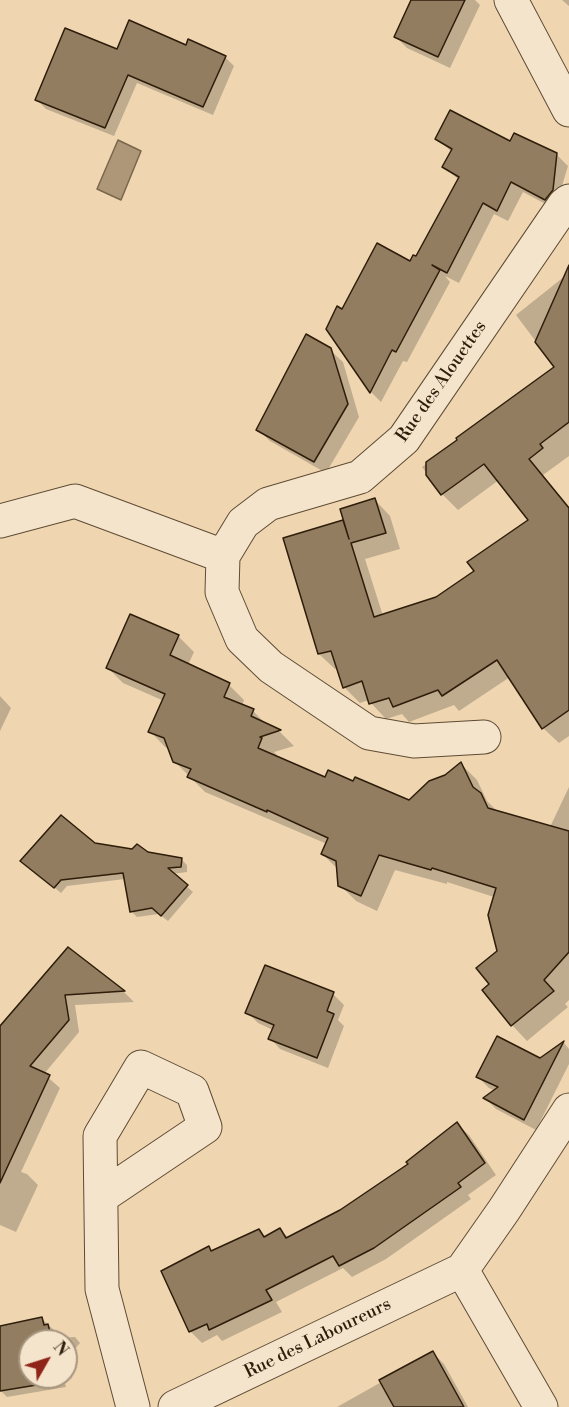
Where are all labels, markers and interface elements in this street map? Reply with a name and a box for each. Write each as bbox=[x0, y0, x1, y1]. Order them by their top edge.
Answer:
street label: Rue des Alouettes bbox=[392, 317, 492, 447]
street label: Rue des Laboureurs bbox=[241, 1294, 395, 1384]
north arrow bbox=[18, 1329, 78, 1389]
text: N bbox=[49, 1338, 72, 1360]

